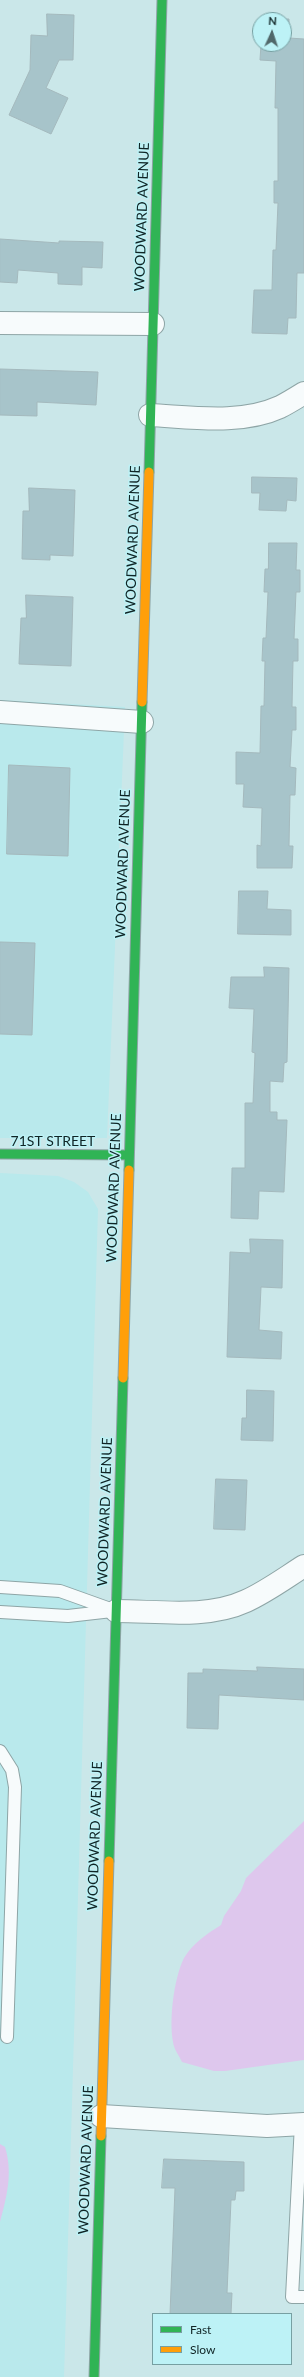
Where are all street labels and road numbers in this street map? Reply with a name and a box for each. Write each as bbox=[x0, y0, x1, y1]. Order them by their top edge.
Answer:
street label: WOODWARD AVENUE bbox=[131, 142, 153, 292]
street label: WOODWARD AVENUE bbox=[122, 465, 144, 615]
street label: WOODWARD AVENUE bbox=[112, 789, 134, 939]
street label: WOODWARD AVENUE bbox=[103, 1113, 125, 1263]
street label: 71ST STREET bbox=[11, 1133, 95, 1149]
street label: WOODWARD AVENUE bbox=[94, 1437, 116, 1587]
street label: WOODWARD AVENUE bbox=[84, 1761, 106, 1911]
street label: WOODWARD AVENUE bbox=[75, 2085, 97, 2235]

